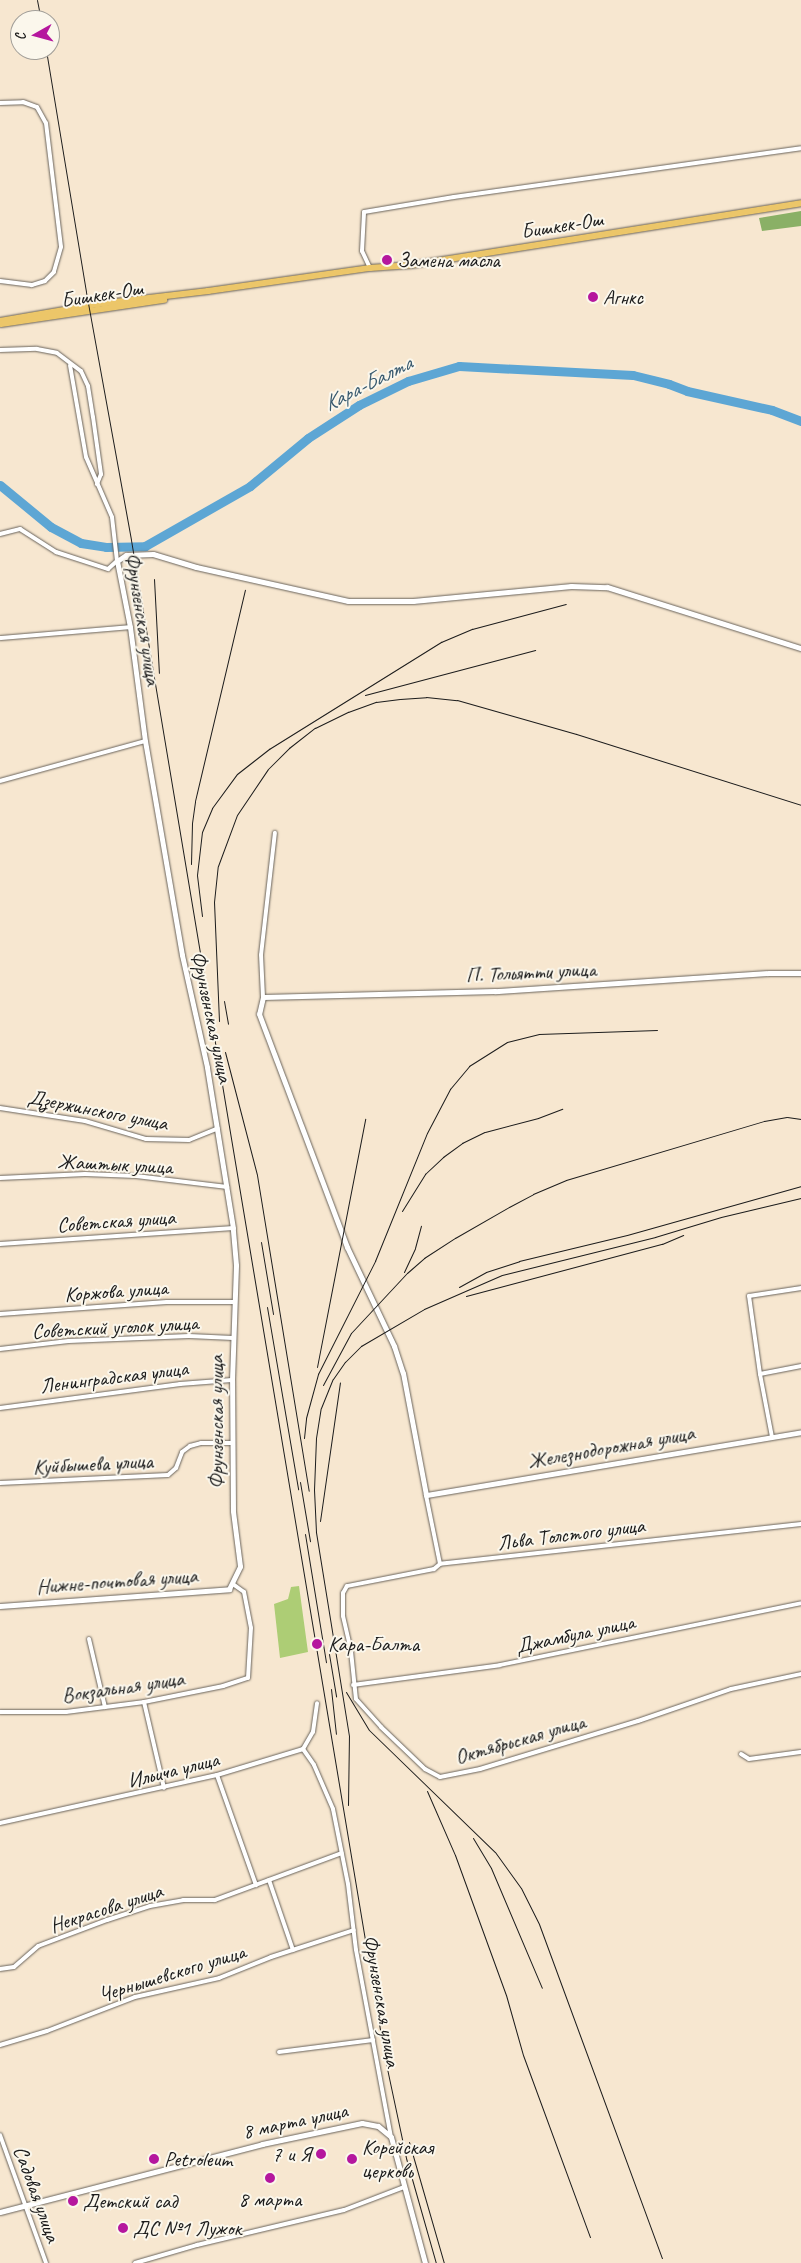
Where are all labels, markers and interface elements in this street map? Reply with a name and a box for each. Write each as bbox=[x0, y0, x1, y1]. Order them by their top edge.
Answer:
north arrow bbox=[10, 10, 60, 60]
text: С bbox=[12, 32, 29, 41]
street label: Бишкек-Ош bbox=[519, 206, 605, 244]
place label: Замена масла bbox=[397, 247, 500, 273]
marker: Замена масла bbox=[381, 254, 393, 266]
street label: Бишкек-Ош bbox=[59, 275, 145, 313]
place label: Агнкс bbox=[603, 284, 643, 310]
marker: Агнкс bbox=[587, 291, 599, 303]
water label: Кара-Балта bbox=[319, 351, 417, 417]
street label: Фрунзенская улица bbox=[120, 551, 166, 687]
street label: Фрунзенская улица bbox=[186, 949, 238, 1085]
street label: П. Тольятти улица bbox=[465, 956, 597, 988]
street label: Дзержинского улица bbox=[25, 1084, 171, 1136]
street label: Жаштык улица bbox=[56, 1148, 174, 1180]
street label: Советская улица bbox=[55, 1204, 177, 1238]
street label: Коржова улица bbox=[64, 1275, 168, 1307]
street label: Советский уголок улица bbox=[31, 1310, 199, 1344]
street label: Ленинградская улица bbox=[38, 1355, 190, 1399]
street label: Фрунзенская улица bbox=[203, 1355, 229, 1489]
street label: Железнодорожная улица bbox=[525, 1420, 697, 1474]
street label: Куйбышева улица bbox=[32, 1448, 154, 1480]
street label: Льва Толстого улица bbox=[497, 1513, 645, 1555]
street label: Нижне-почтовая улица bbox=[35, 1563, 199, 1599]
street label: Джамбула улица bbox=[513, 1609, 637, 1659]
place label: Кара-Балта bbox=[328, 1631, 419, 1657]
marker: Кара-Балта bbox=[310, 1637, 324, 1651]
street label: Вокзальная улица bbox=[60, 1666, 186, 1708]
street label: Октябрьская улица bbox=[452, 1708, 588, 1770]
street label: Ильича улица bbox=[124, 1746, 222, 1794]
street label: Некрасова улица bbox=[46, 1878, 166, 1938]
street label: Фрунзенская улица bbox=[358, 1932, 406, 2070]
street label: Чернышевского улица bbox=[96, 1939, 248, 2007]
street label: 8 марта улица bbox=[239, 2097, 351, 2145]
place label: Корейская церковь bbox=[362, 2134, 433, 2184]
place label: 7 и Я bbox=[272, 2141, 311, 2167]
street label: Садовая улица bbox=[8, 2142, 66, 2246]
place label: Petroleum bbox=[164, 2146, 232, 2172]
marker: 7 и Я bbox=[315, 2148, 327, 2160]
marker: Petroleum bbox=[148, 2153, 160, 2165]
marker: Корейская церковь bbox=[346, 2153, 358, 2165]
marker: 8 марта bbox=[264, 2172, 276, 2184]
place label: 8 марта bbox=[239, 2186, 301, 2212]
place label: Детский сад bbox=[83, 2188, 177, 2214]
marker: Детский сад bbox=[67, 2195, 79, 2207]
place label: ДС №1 Лужок bbox=[133, 2215, 241, 2241]
marker: ДС №1 Лужок bbox=[117, 2222, 129, 2234]

